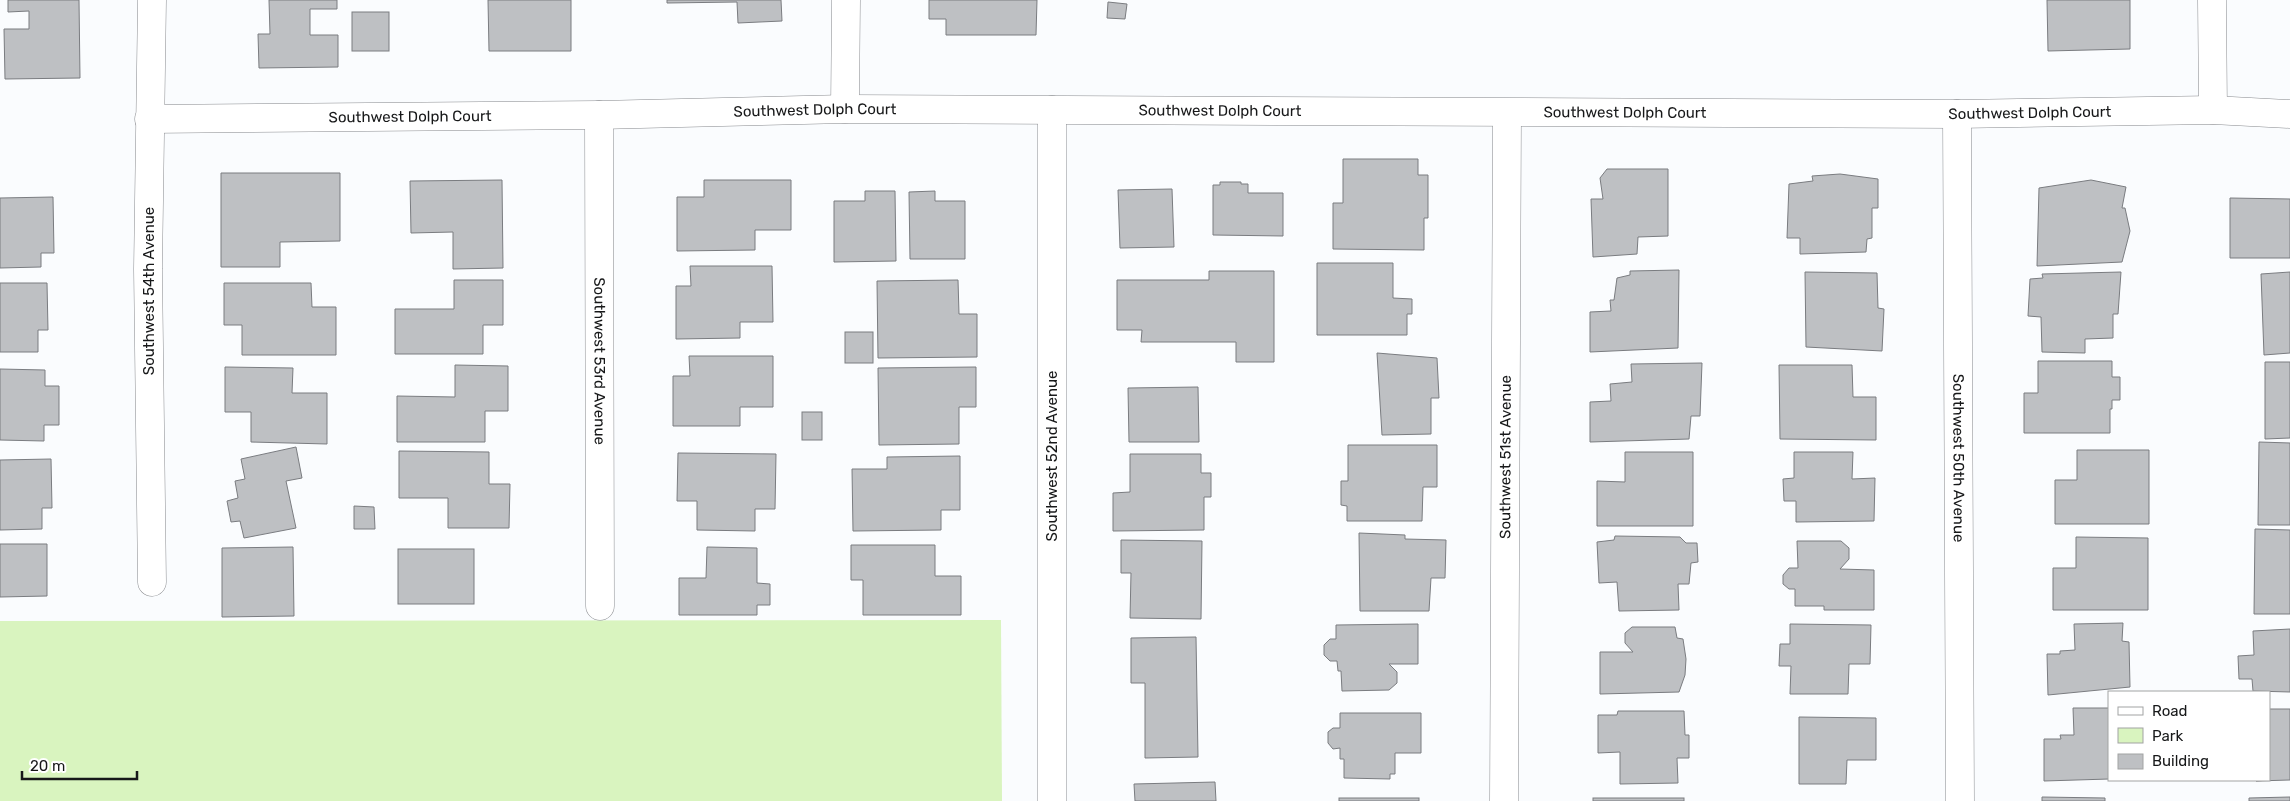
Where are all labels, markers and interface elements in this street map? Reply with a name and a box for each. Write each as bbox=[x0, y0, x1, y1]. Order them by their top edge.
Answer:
street label: Southwest Dolph Court bbox=[733, 100, 897, 121]
street label: Southwest Dolph Court bbox=[1138, 101, 1302, 120]
street label: Southwest Dolph Court bbox=[1543, 103, 1707, 122]
street label: Southwest Dolph Court bbox=[1948, 103, 2112, 123]
street label: Southwest Dolph Court bbox=[328, 107, 492, 126]
street label: Southwest 54th Avenue bbox=[140, 207, 158, 375]
street label: Southwest 53rd Avenue bbox=[590, 277, 609, 445]
street label: Southwest 52nd Avenue bbox=[1043, 371, 1061, 541]
street label: Southwest 50th Avenue bbox=[1949, 374, 1968, 542]
street label: Southwest 51st Avenue bbox=[1496, 375, 1515, 539]
legend bbox=[2108, 691, 2270, 781]
text: Road bbox=[2152, 702, 2188, 720]
text: Park bbox=[2152, 727, 2183, 745]
scale bar bbox=[22, 748, 138, 780]
text: Building bbox=[2152, 752, 2209, 770]
text: 20 m bbox=[30, 757, 65, 775]

